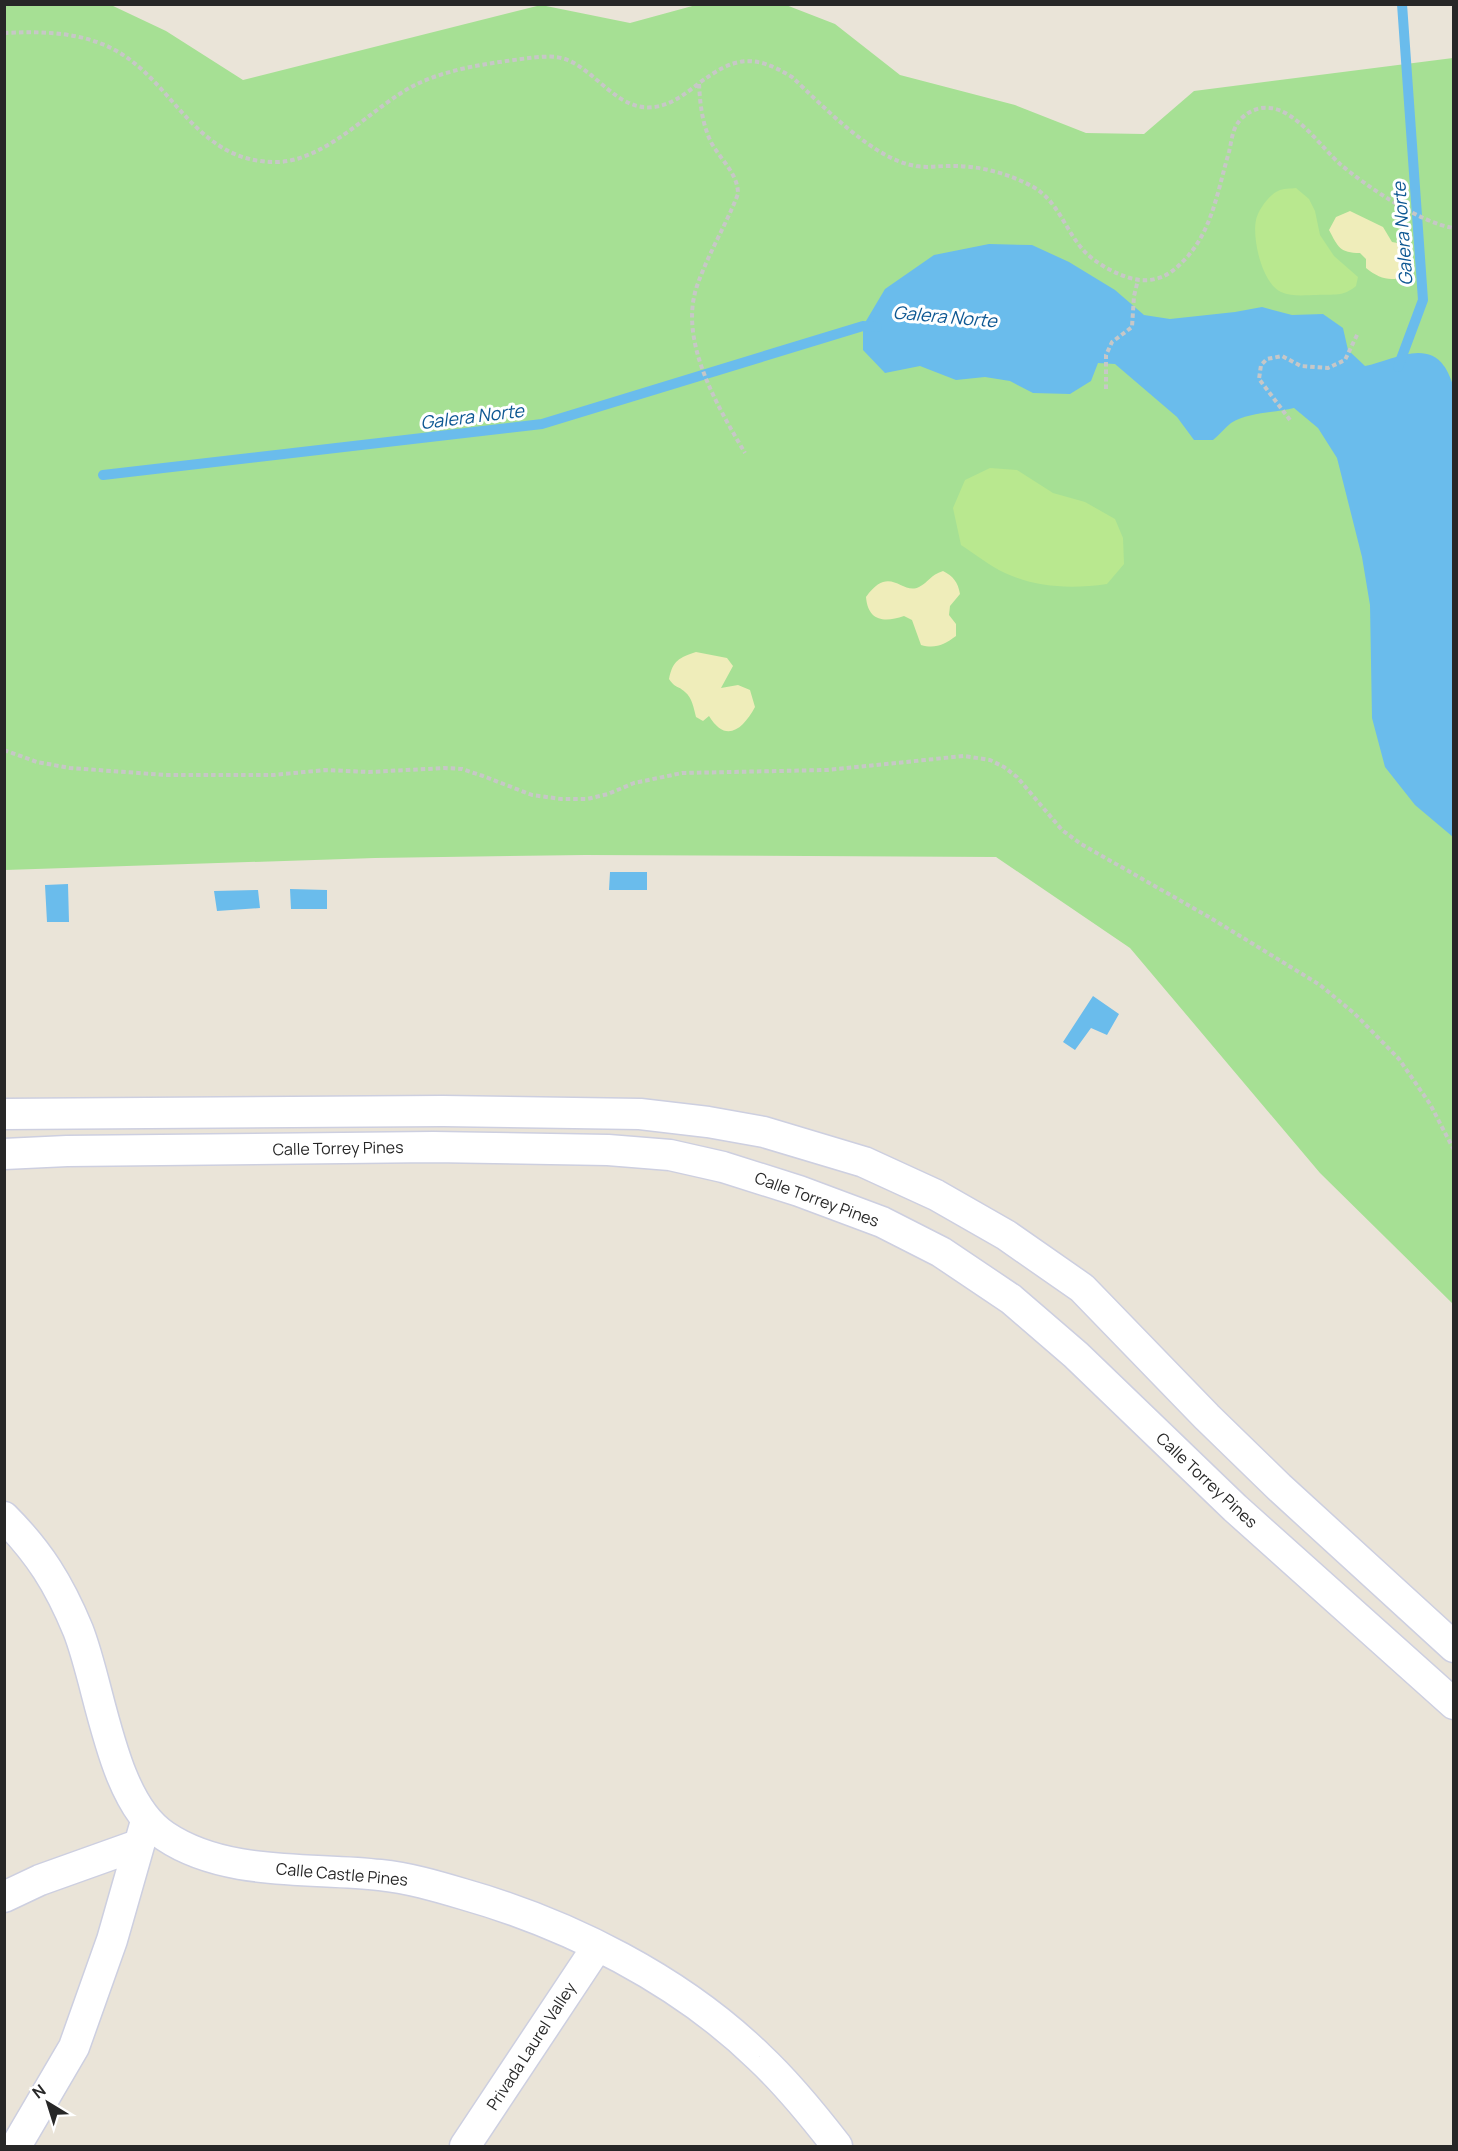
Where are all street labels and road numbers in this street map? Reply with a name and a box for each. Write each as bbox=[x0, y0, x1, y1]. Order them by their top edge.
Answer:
street label: Calle Torrey Pines bbox=[272, 1136, 404, 1160]
street label: Calle Torrey Pines bbox=[752, 1166, 882, 1232]
street label: Calle Torrey Pines bbox=[1152, 1427, 1262, 1533]
street label: Calle Castle Pines bbox=[275, 1857, 409, 1891]
street label: Privada Laurel Valley bbox=[481, 1977, 581, 2114]

